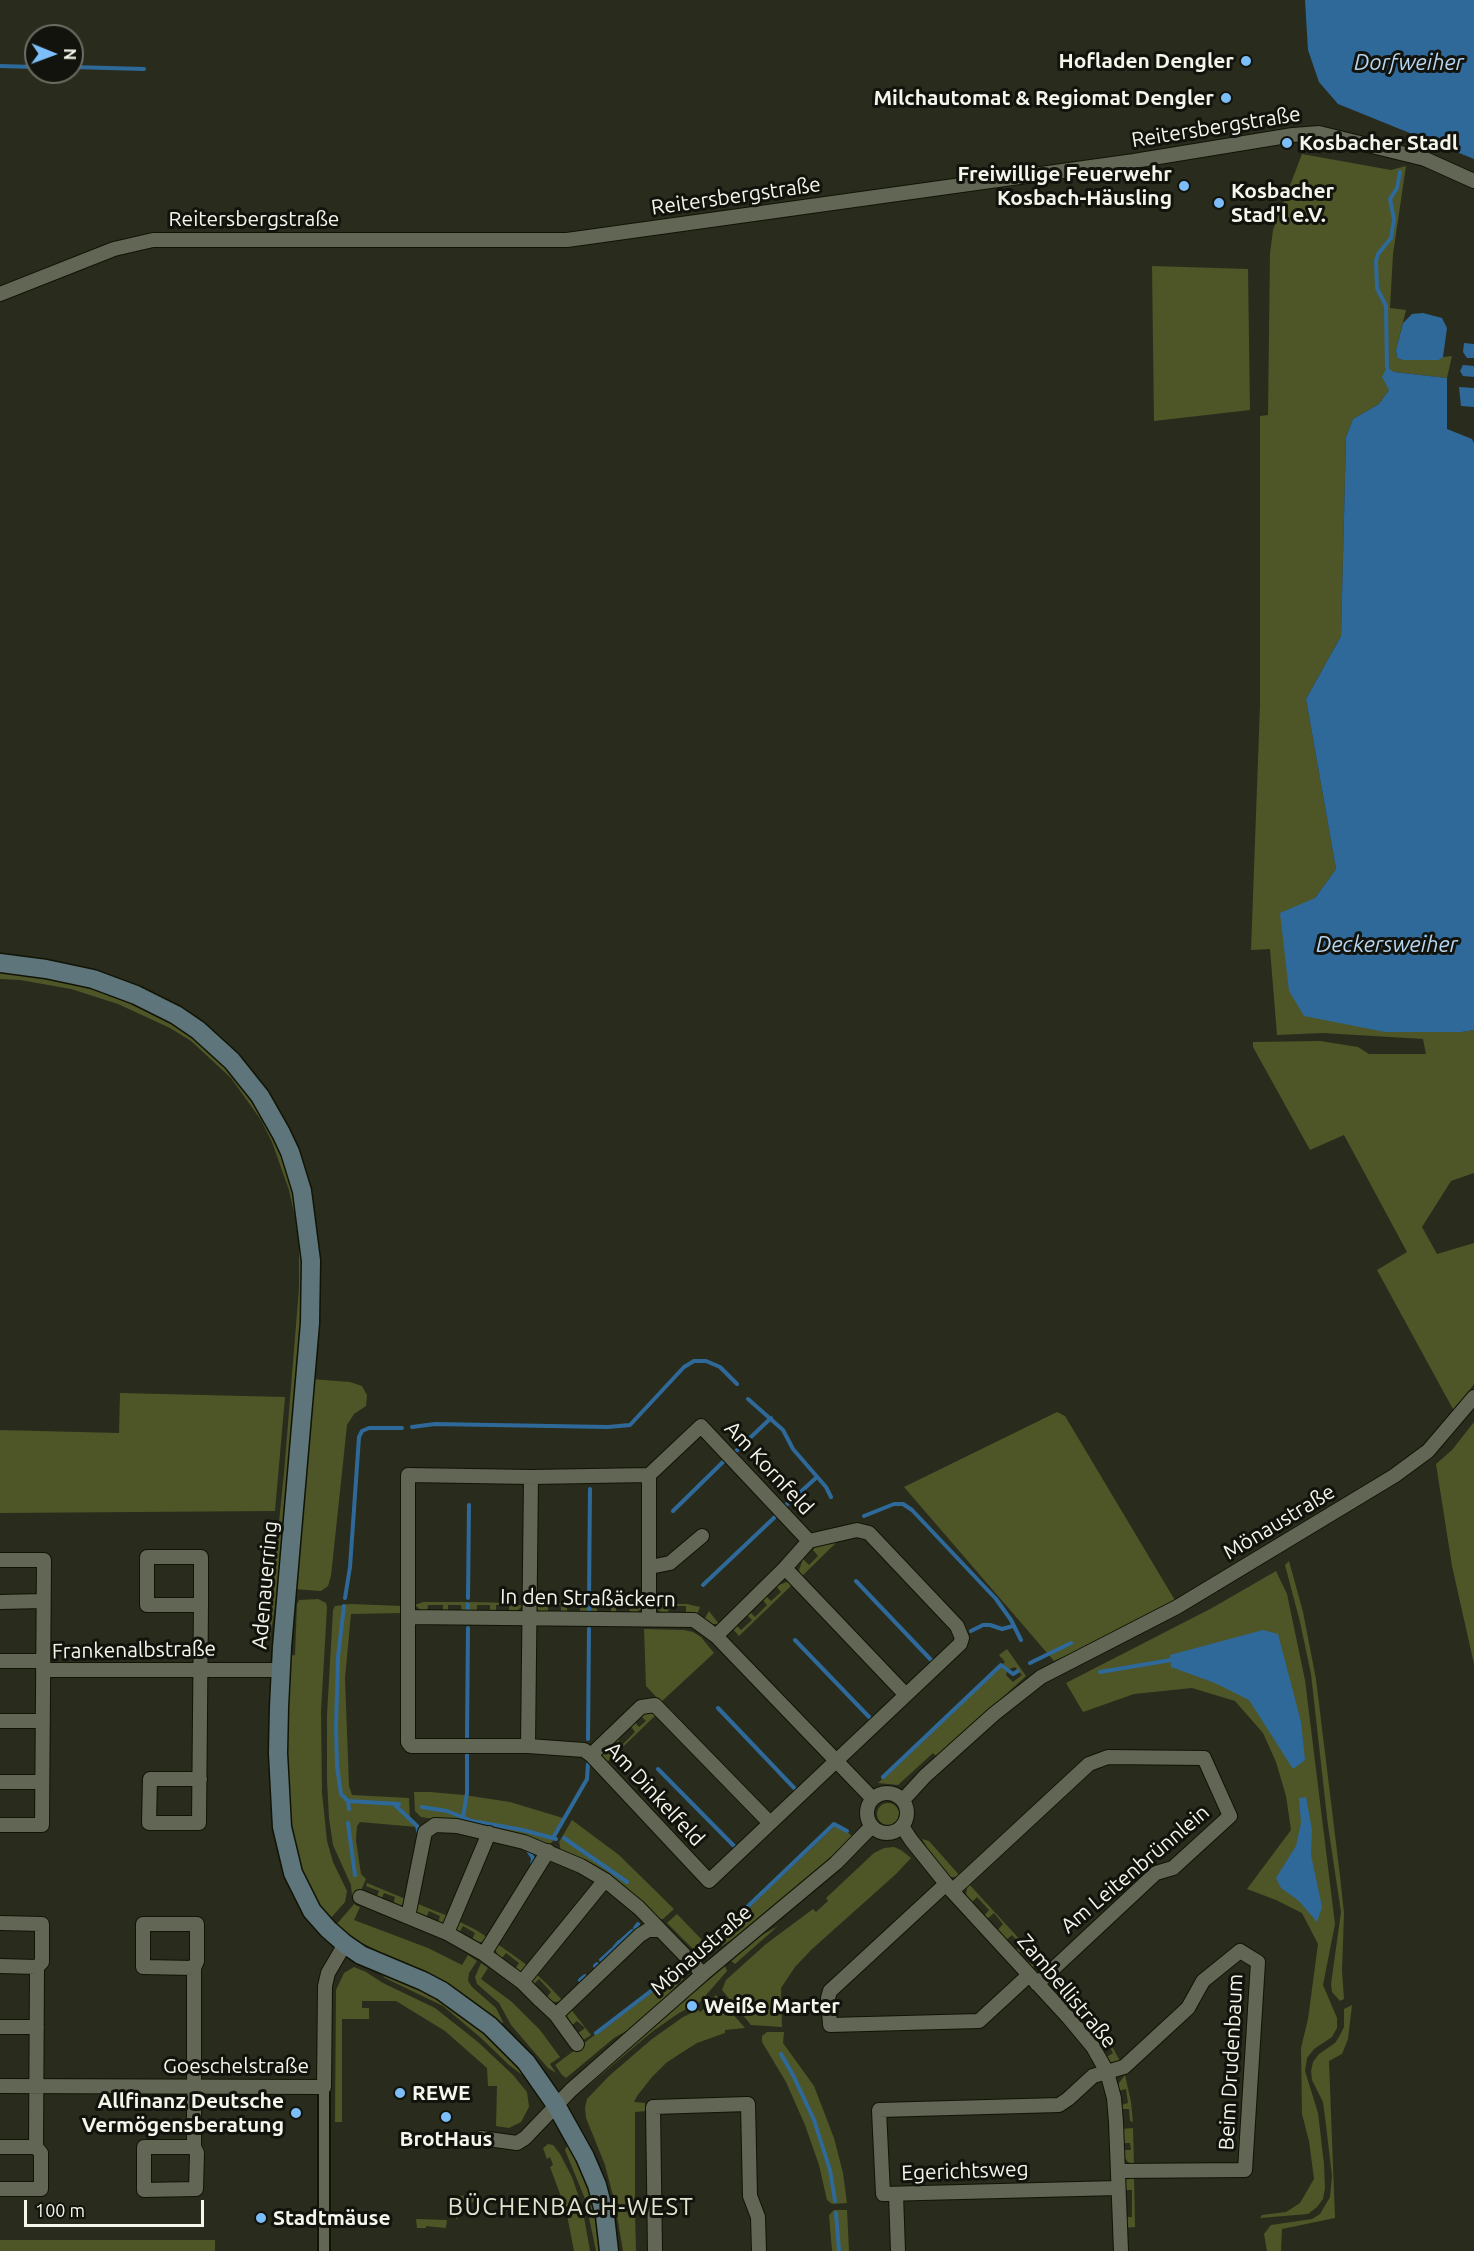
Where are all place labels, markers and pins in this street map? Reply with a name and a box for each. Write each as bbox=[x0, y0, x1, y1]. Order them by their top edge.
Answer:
place label: Hofladen Dengler bbox=[1058, 48, 1234, 74]
marker: Hofladen Dengler bbox=[1239, 54, 1253, 68]
place label: Milchautomat & Regiomat Dengler bbox=[873, 85, 1214, 111]
marker: Milchautomat & Regiomat Dengler bbox=[1219, 91, 1233, 105]
place label: Kosbacher Stadl bbox=[1299, 130, 1458, 156]
marker: Kosbacher Stadl bbox=[1280, 136, 1294, 150]
place label: Freiwillige Feuerwehr Kosbach-Häusling bbox=[958, 161, 1172, 211]
place label: Kosbacher Stad'l e.V. bbox=[1231, 178, 1334, 228]
marker: Freiwillige Feuerwehr Kosbach-Häusling bbox=[1177, 179, 1191, 193]
marker: Kosbacher Stad'l e.V. bbox=[1212, 196, 1226, 210]
place label: Weiße Marter bbox=[704, 1993, 840, 2019]
marker: Weiße Marter bbox=[685, 1999, 699, 2013]
place label: REWE bbox=[412, 2080, 471, 2106]
marker: REWE bbox=[393, 2086, 407, 2100]
place label: Allfinanz Deutsche Vermögensberatung bbox=[82, 2088, 284, 2138]
marker: Allfinanz Deutsche Vermögensberatung bbox=[289, 2106, 303, 2120]
marker: BrotHaus bbox=[439, 2110, 453, 2124]
place label: BrotHaus bbox=[400, 2126, 492, 2152]
place label: Stadtmäuse bbox=[273, 2205, 390, 2231]
marker: Stadtmäuse bbox=[254, 2211, 268, 2225]

